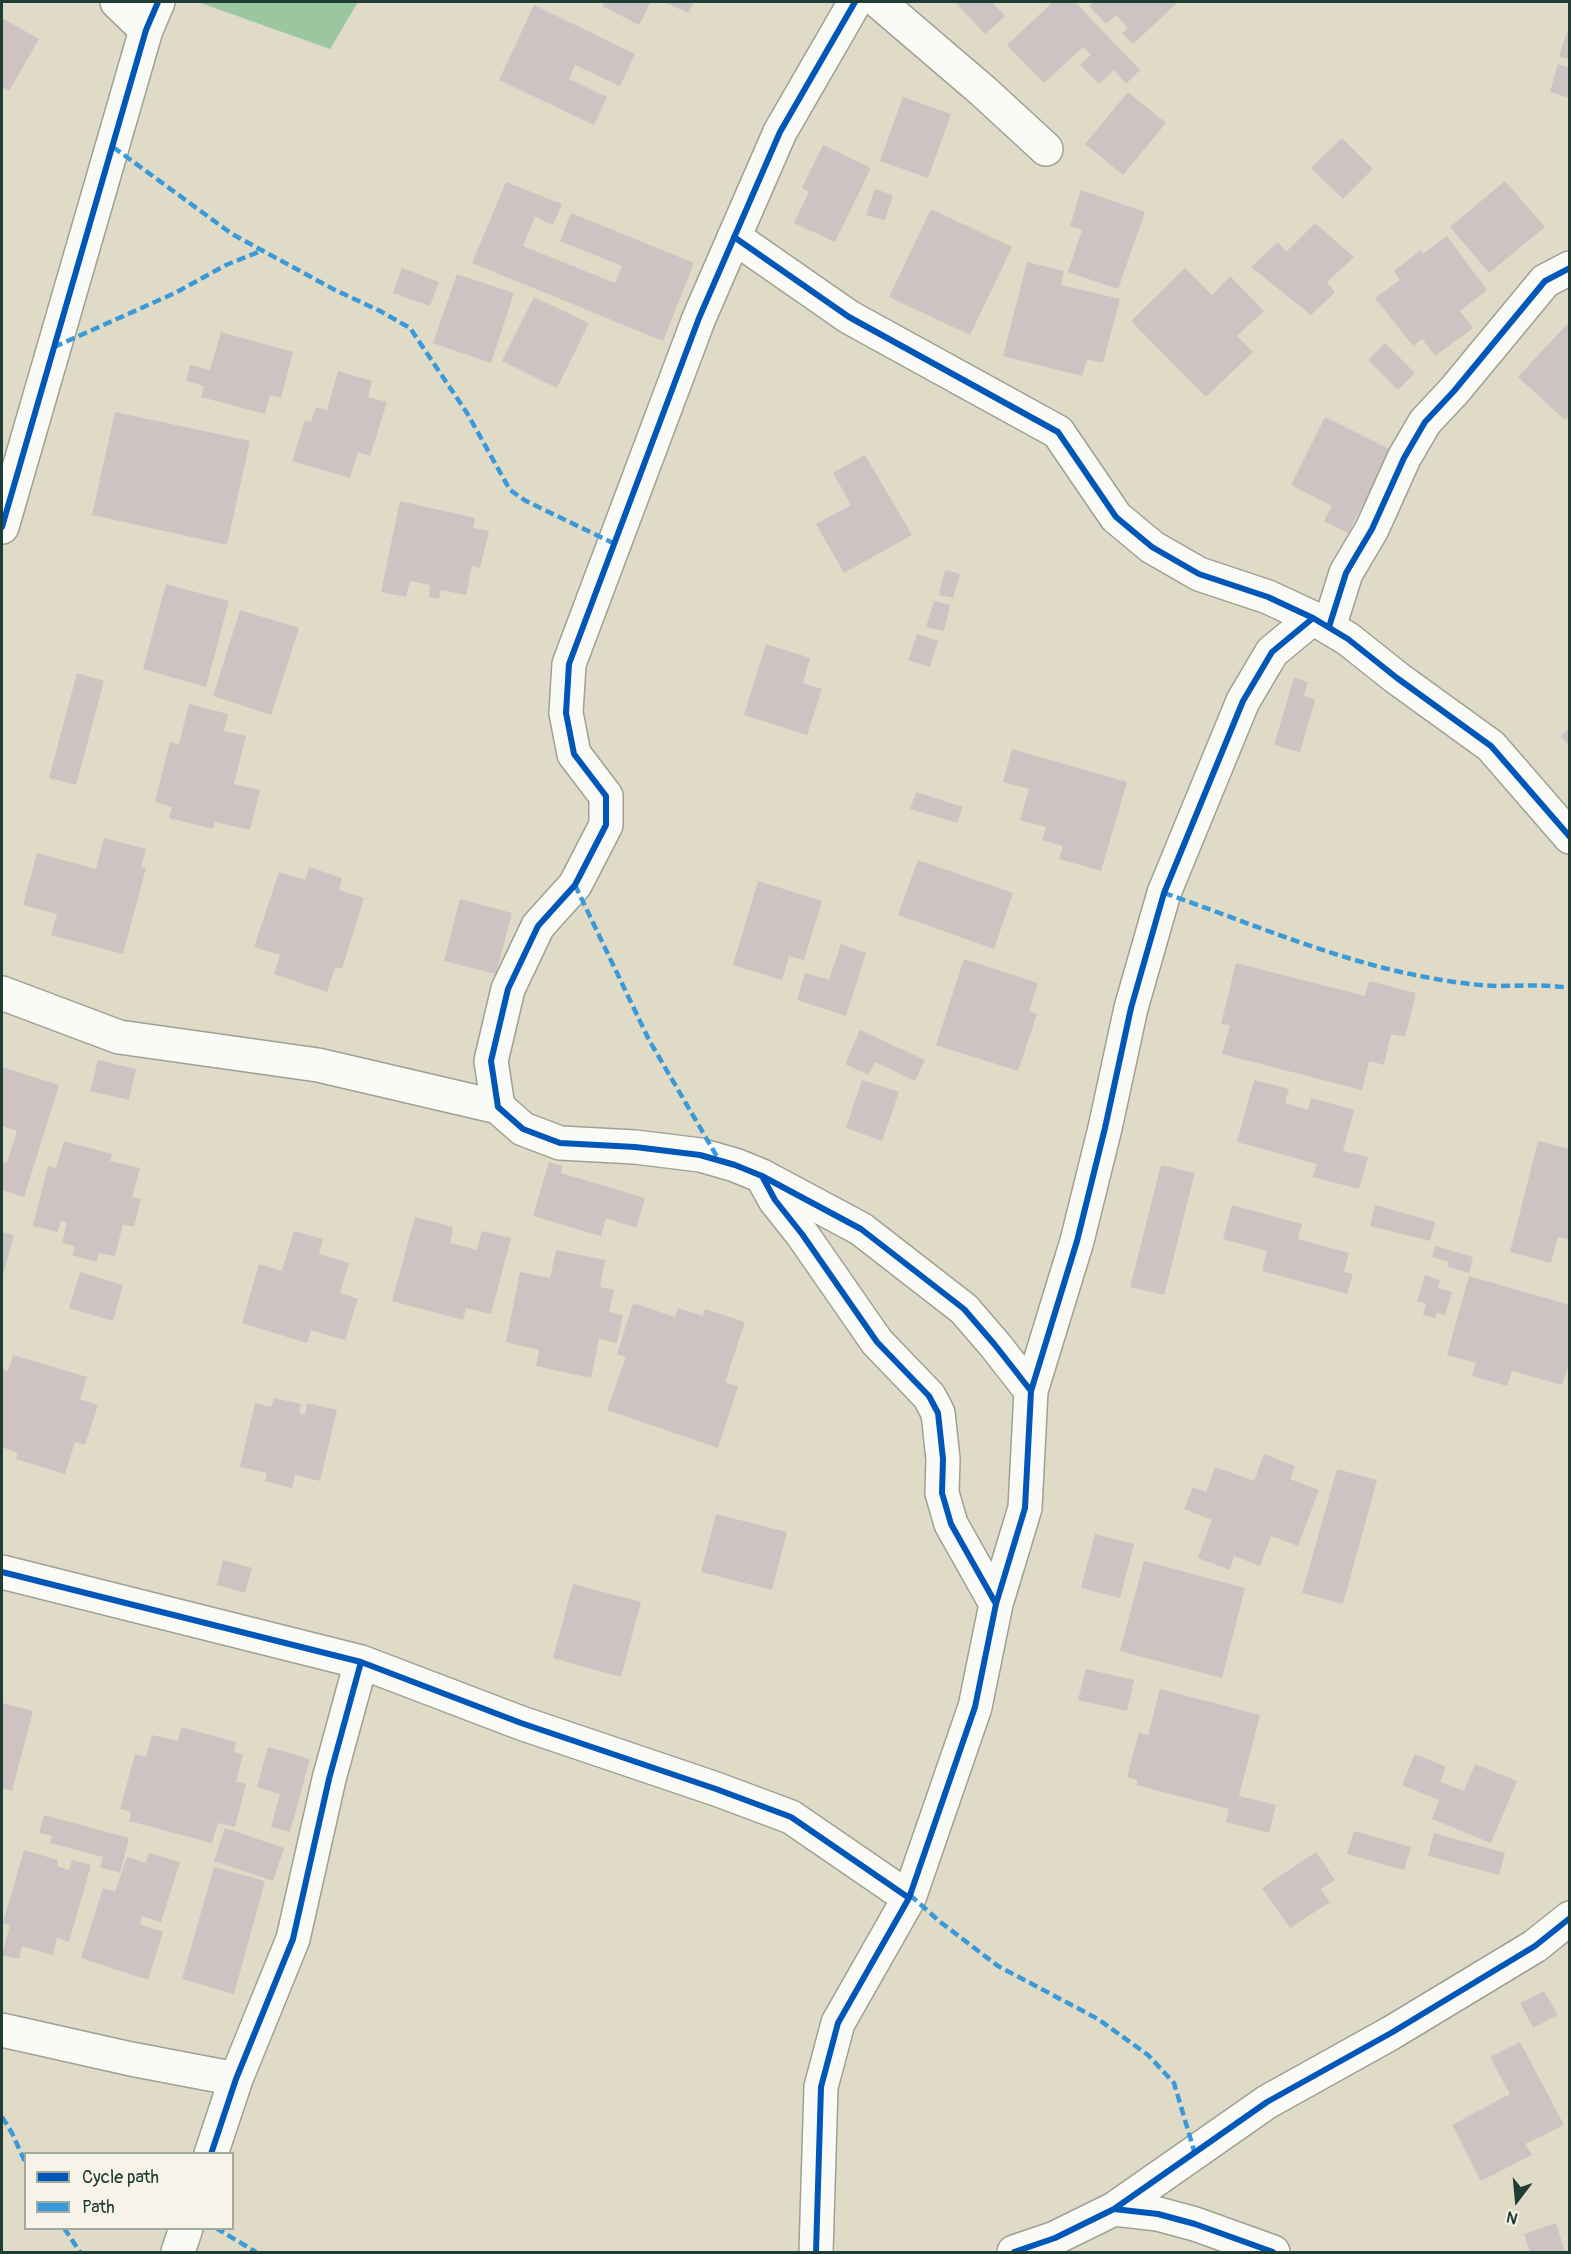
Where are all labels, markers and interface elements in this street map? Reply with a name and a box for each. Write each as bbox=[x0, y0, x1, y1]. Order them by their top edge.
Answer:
legend bbox=[24, 2152, 234, 2230]
text: Cycle path bbox=[82, 2166, 159, 2189]
north arrow bbox=[1487, 2170, 1547, 2230]
text: Path bbox=[82, 2196, 115, 2219]
text: N bbox=[1504, 2206, 1520, 2228]

